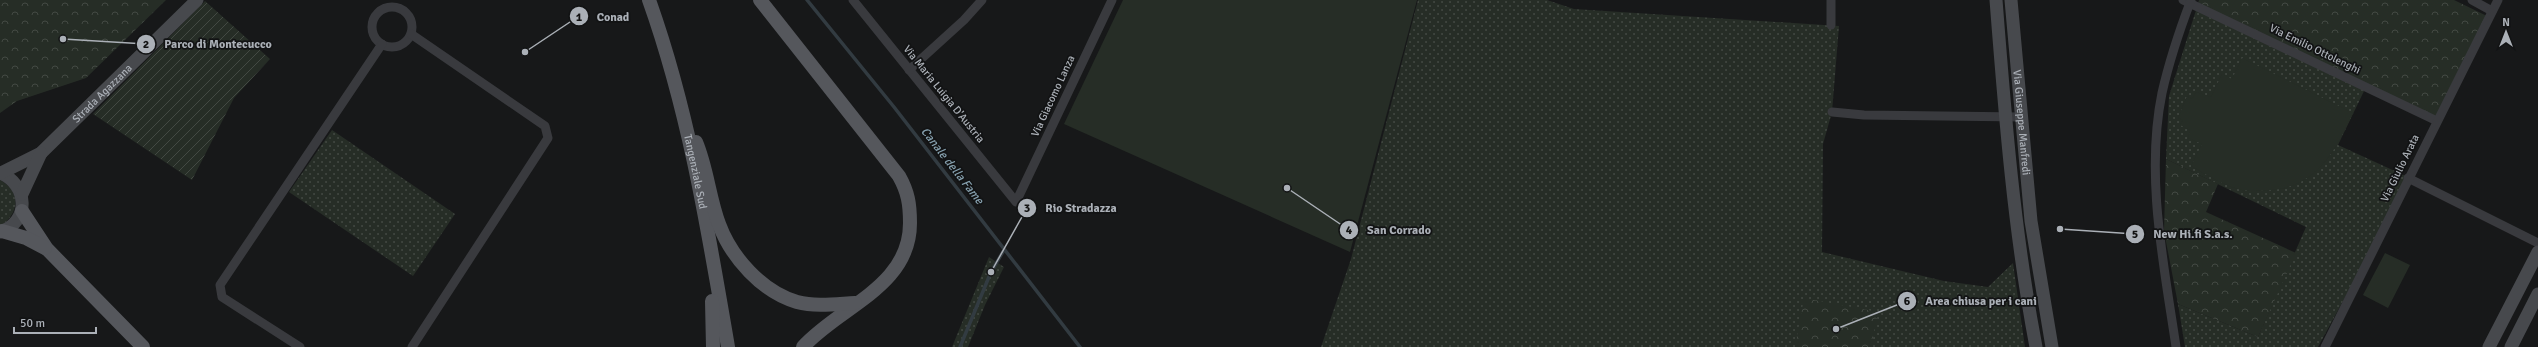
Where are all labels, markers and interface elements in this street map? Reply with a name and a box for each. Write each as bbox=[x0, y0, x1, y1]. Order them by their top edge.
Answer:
callout: Conad bbox=[569, 4, 638, 28]
text: 1 bbox=[576, 10, 583, 25]
text: Conad bbox=[597, 10, 630, 25]
north arrow bbox=[2486, 12, 2526, 52]
text: N bbox=[2502, 16, 2510, 29]
street label: Via Emilio Ottolenghi bbox=[2267, 21, 2363, 77]
callout: Parco di Montecucco bbox=[136, 32, 280, 56]
text: 2 bbox=[143, 37, 149, 52]
text: Parco di Montecucco bbox=[164, 37, 272, 52]
street label: Via Maria Luigia D'Austria bbox=[901, 43, 988, 146]
street label: Via Giacomo Lanza bbox=[1028, 53, 1078, 139]
street label: Strada Agazzana bbox=[69, 61, 135, 125]
street label: Via Giuseppe Manfredi bbox=[2011, 69, 2033, 176]
water label: Canale della Fame bbox=[917, 125, 987, 208]
street label: Via Giulio Arata bbox=[2378, 132, 2422, 204]
street label: Tangenziale Sud bbox=[681, 133, 710, 210]
callout: Rio Stradazza bbox=[1017, 196, 1125, 220]
text: 3 bbox=[1024, 201, 1030, 216]
text: Rio Stradazza bbox=[1045, 201, 1117, 216]
callout: San Corrado bbox=[1339, 218, 1438, 242]
callout: New Hi.fi S.a.s. bbox=[2125, 222, 2241, 246]
text: 4 bbox=[1346, 223, 1353, 238]
text: San Corrado bbox=[1367, 223, 1431, 238]
text: 5 bbox=[2132, 227, 2138, 242]
text: New Hi.fi S.a.s. bbox=[2153, 227, 2233, 242]
callout: Area chiusa per i cani bbox=[1897, 289, 2045, 313]
text: 6 bbox=[1904, 294, 1911, 309]
text: Area chiusa per i cani bbox=[1925, 294, 2037, 309]
scale bar bbox=[14, 309, 96, 335]
text: 50 m bbox=[20, 316, 45, 331]

